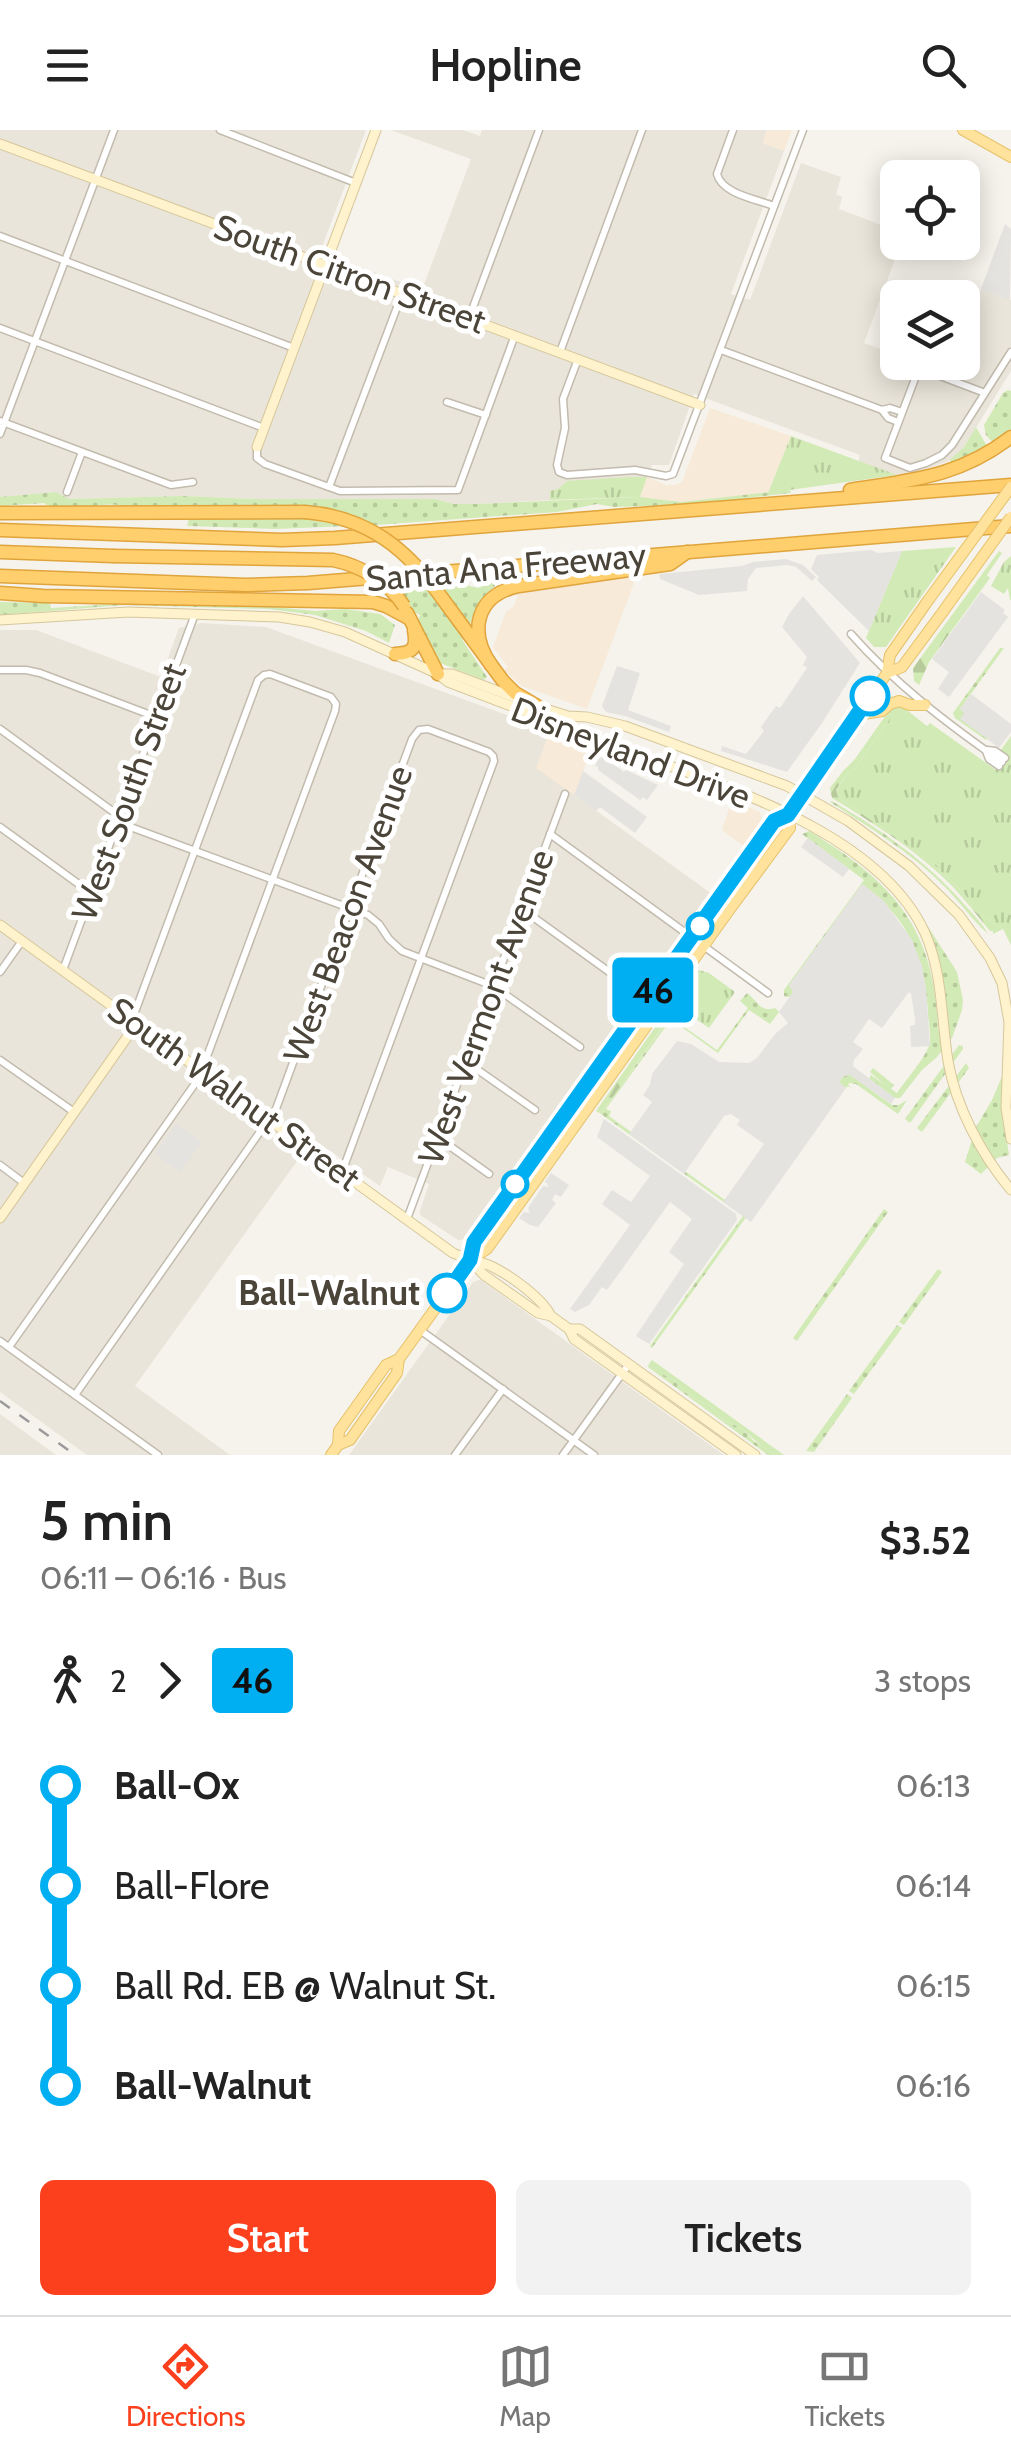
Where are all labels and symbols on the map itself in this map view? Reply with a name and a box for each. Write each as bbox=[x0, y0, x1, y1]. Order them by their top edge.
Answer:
street label: South Citron Street bbox=[209, 204, 492, 343]
street label: Santa Ana Freeway bbox=[364, 533, 648, 600]
street label: West South Street bbox=[62, 657, 195, 926]
unlabelled marker bbox=[851, 677, 889, 715]
street label: Disneyland Drive bbox=[506, 687, 757, 818]
street label: West Beacon Avenue bbox=[274, 760, 421, 1068]
street label: West Vermont Avenue bbox=[409, 844, 563, 1170]
unlabelled marker bbox=[687, 913, 713, 939]
line badge: 46 bbox=[608, 958, 698, 1022]
street label: South Walnut Street bbox=[100, 988, 369, 1200]
unlabelled marker bbox=[502, 1171, 528, 1197]
place label: Ball-Walnut bbox=[238, 1271, 420, 1314]
marker: Ball-Walnut bbox=[428, 1274, 466, 1312]

